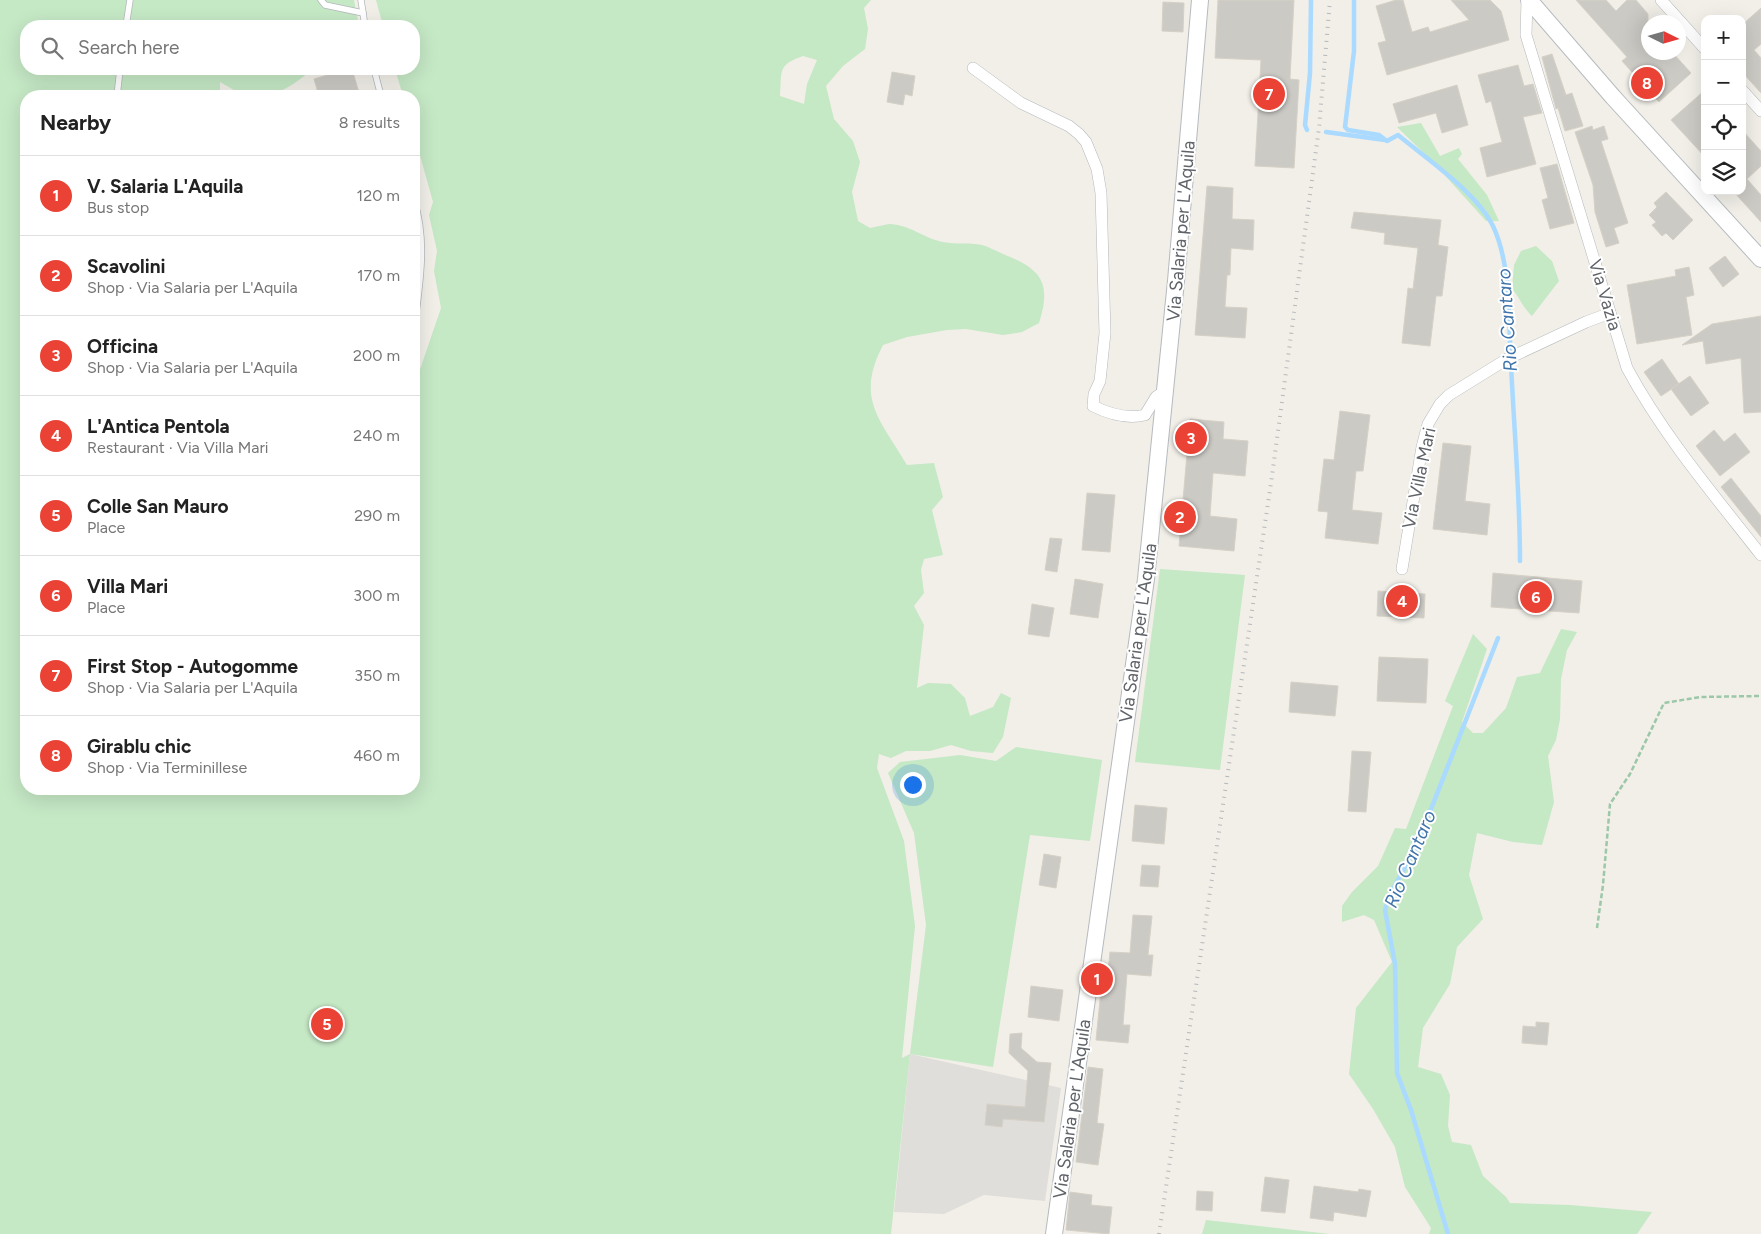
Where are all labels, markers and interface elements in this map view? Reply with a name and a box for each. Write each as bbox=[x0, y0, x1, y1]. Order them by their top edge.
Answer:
north arrow bbox=[1641, 15, 1686, 60]
map controls bbox=[1701, 15, 1746, 195]
button: + bbox=[1701, 15, 1746, 60]
search box bbox=[20, 20, 420, 75]
icon: search bbox=[38, 34, 66, 62]
text: Search here bbox=[78, 36, 180, 59]
button: − bbox=[1701, 60, 1746, 105]
pin: 8 bbox=[1631, 64, 1663, 102]
pin: 7 bbox=[1253, 75, 1285, 113]
button: locate bbox=[1701, 105, 1746, 150]
text: Nearby bbox=[40, 110, 111, 135]
text: 8 results bbox=[339, 113, 400, 132]
street label: Via Salaria per L'Aquila bbox=[1162, 140, 1200, 322]
button: layers bbox=[1701, 150, 1746, 195]
text: V. Salaria L'Aquila bbox=[87, 175, 243, 198]
text: 1 bbox=[53, 186, 59, 205]
text: 120 m bbox=[357, 186, 400, 205]
text: Bus stop bbox=[87, 198, 149, 217]
text: Scavolini bbox=[87, 255, 166, 278]
street label: Via Vazia bbox=[1584, 257, 1626, 333]
text: 2 bbox=[51, 266, 61, 285]
text: 170 m bbox=[357, 266, 400, 285]
water label: Rio Cantaro bbox=[1492, 268, 1522, 372]
text: Shop · Via Salaria per L'Aquila bbox=[87, 278, 298, 297]
text: Officina bbox=[87, 335, 158, 358]
text: 3 bbox=[52, 346, 60, 365]
text: 200 m bbox=[353, 346, 400, 365]
text: Shop · Via Salaria per L'Aquila bbox=[87, 358, 298, 377]
text: L'Antica Pentola bbox=[87, 415, 230, 438]
pin: 3 bbox=[1175, 419, 1207, 457]
street label: Via Villa Mari bbox=[1398, 425, 1440, 531]
text: 4 bbox=[51, 426, 61, 445]
text: 240 m bbox=[353, 426, 400, 445]
text: Restaurant · Via Villa Mari bbox=[87, 438, 269, 457]
text: Colle San Mauro bbox=[87, 495, 229, 518]
pin: 2 bbox=[1164, 498, 1196, 536]
text: 5 bbox=[51, 506, 61, 525]
text: 290 m bbox=[354, 506, 400, 525]
text: Place bbox=[87, 518, 125, 537]
street label: Via Salaria per L'Aquila bbox=[1114, 542, 1162, 724]
text: Villa Mari bbox=[87, 575, 168, 598]
pin: 6 bbox=[1520, 578, 1552, 616]
pin: 4 bbox=[1386, 582, 1418, 620]
text: 6 bbox=[51, 586, 61, 605]
text: 300 m bbox=[353, 586, 400, 605]
text: Place bbox=[87, 598, 125, 617]
text: First Stop - Autogomme bbox=[87, 655, 298, 678]
text: 7 bbox=[52, 666, 60, 685]
text: 350 m bbox=[354, 666, 400, 685]
text: Shop · Via Salaria per L'Aquila bbox=[87, 678, 298, 697]
text: Girablu chic bbox=[87, 735, 191, 758]
text: 8 bbox=[51, 746, 61, 765]
text: 460 m bbox=[353, 746, 400, 765]
text: Shop · Via Terminillese bbox=[87, 758, 247, 777]
your location bbox=[900, 772, 926, 798]
water label: Rio Cantaro bbox=[1379, 807, 1441, 911]
pin: 1 bbox=[1081, 960, 1113, 998]
pin: 5 bbox=[311, 1005, 343, 1043]
street label: Via Salaria per L'Aquila bbox=[1048, 1018, 1096, 1200]

